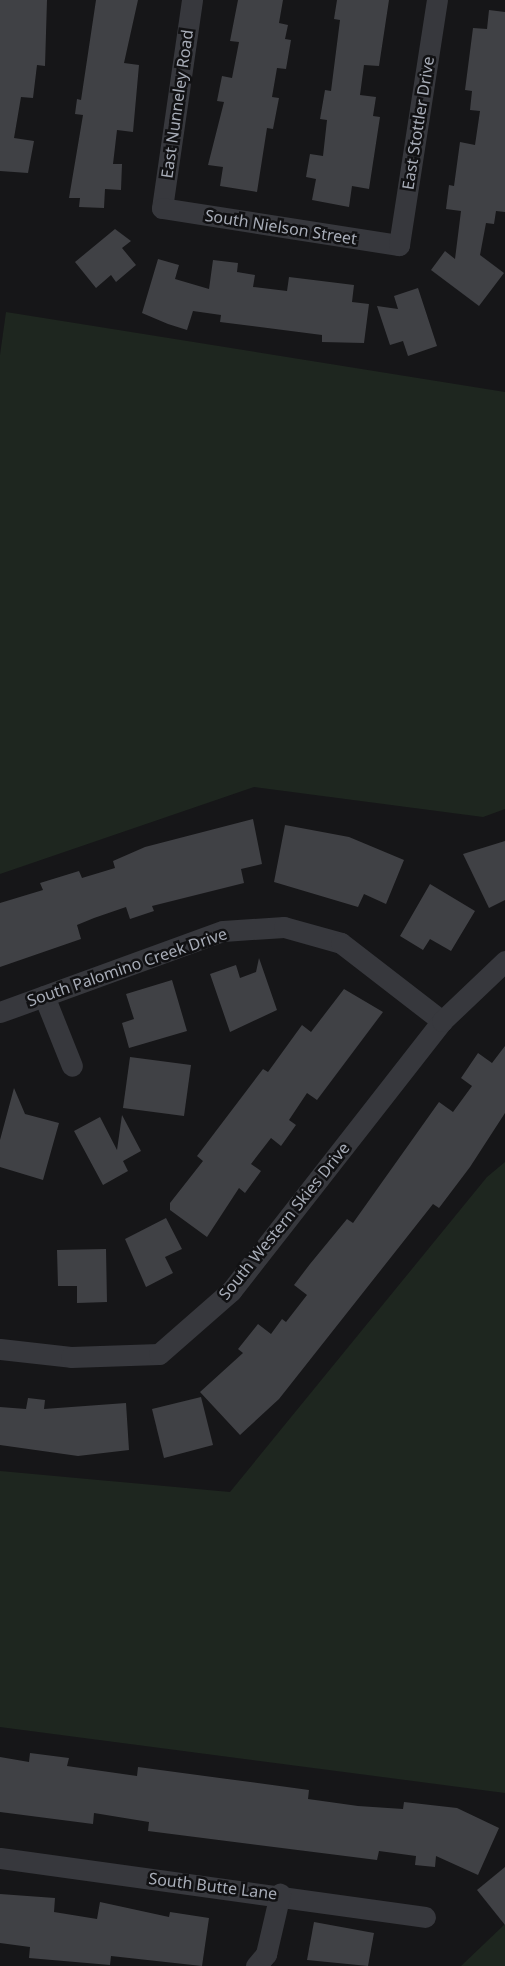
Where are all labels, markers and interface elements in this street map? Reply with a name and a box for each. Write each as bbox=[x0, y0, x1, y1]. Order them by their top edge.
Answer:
street label: East Nunneley Road bbox=[157, 28, 197, 180]
street label: East Stottler Drive bbox=[398, 55, 438, 191]
street label: South Nielson Street bbox=[204, 205, 358, 249]
street label: South Palomino Creek Drive bbox=[25, 924, 229, 1010]
street label: South Western Skies Drive bbox=[215, 1139, 353, 1303]
street label: South Butte Lane bbox=[148, 1869, 278, 1903]

